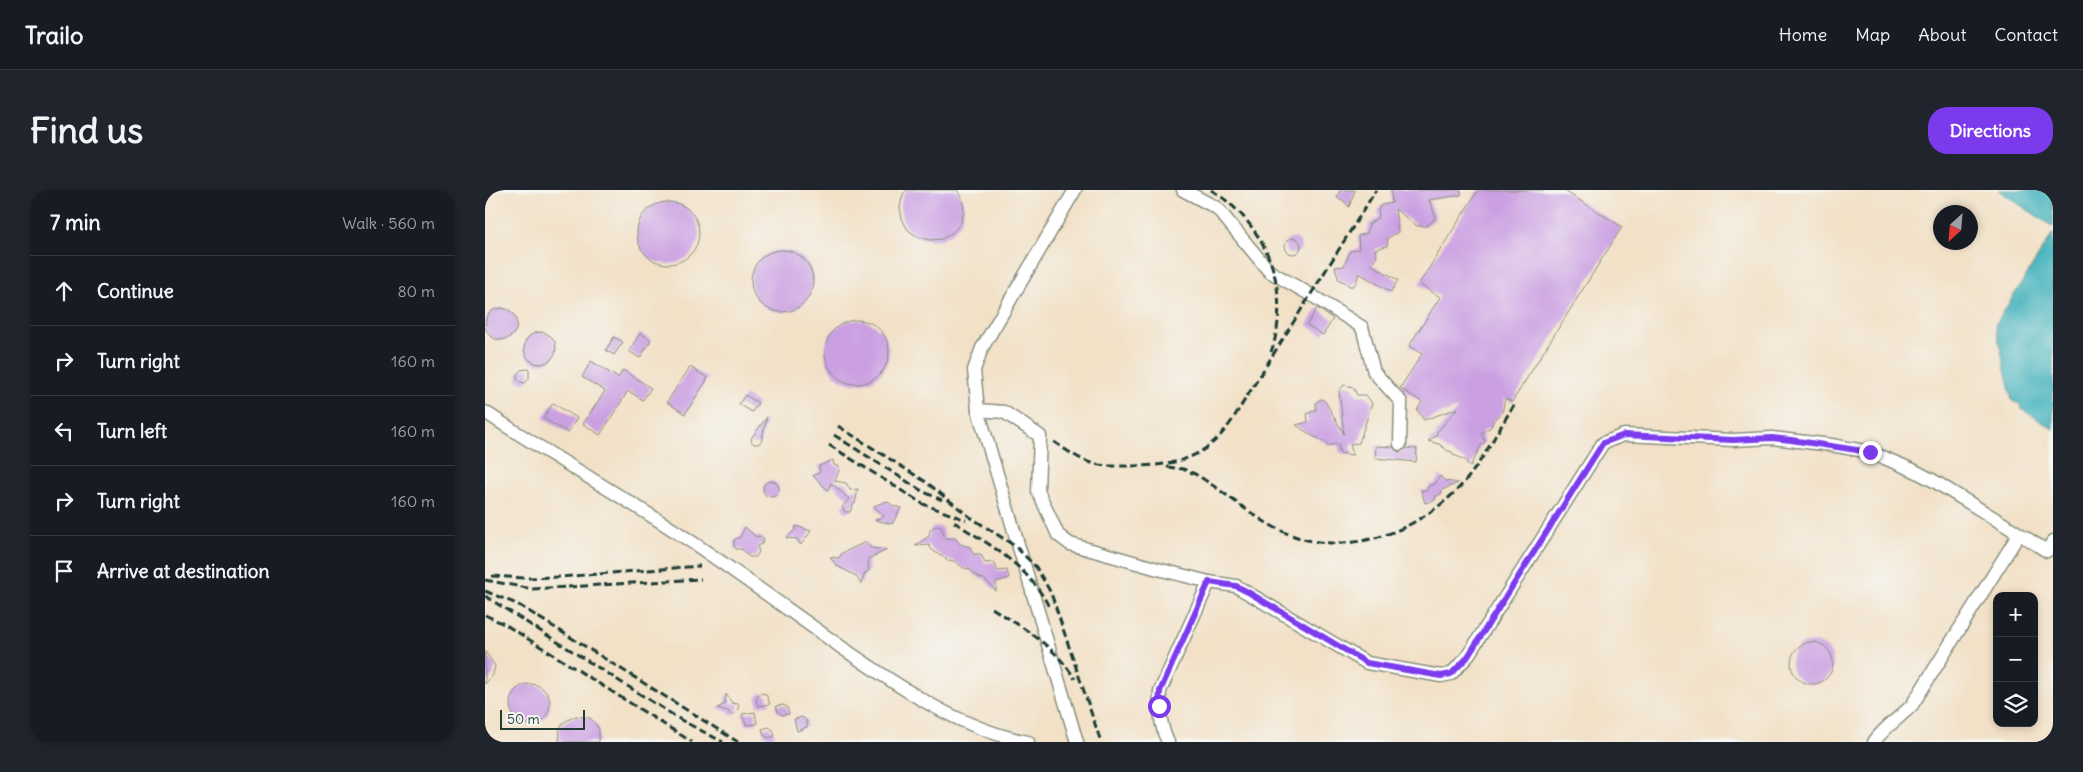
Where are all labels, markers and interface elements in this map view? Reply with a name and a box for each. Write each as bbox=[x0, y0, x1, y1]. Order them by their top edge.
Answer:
text: Trailo bbox=[25, 20, 83, 50]
text: Home bbox=[1779, 23, 1827, 46]
text: Map bbox=[1855, 23, 1890, 46]
text: About bbox=[1918, 23, 1966, 46]
text: Contact bbox=[1994, 23, 2058, 46]
button: Directions bbox=[1928, 107, 2053, 154]
text: Find us bbox=[30, 108, 143, 152]
north arrow bbox=[1933, 205, 1978, 250]
text: 7 min bbox=[50, 209, 101, 236]
text: Walk · 560 m bbox=[342, 213, 435, 233]
icon: ahead bbox=[50, 277, 78, 305]
text: Continue bbox=[97, 279, 174, 303]
text: 80 m bbox=[397, 281, 435, 301]
icon: right bbox=[50, 347, 78, 375]
text: Turn right bbox=[97, 349, 180, 373]
text: 160 m bbox=[391, 351, 435, 371]
icon: left bbox=[50, 417, 78, 445]
text: Turn left bbox=[97, 419, 167, 443]
text: 160 m bbox=[391, 421, 435, 441]
route end bbox=[1859, 441, 1882, 464]
icon: right bbox=[50, 487, 78, 515]
text: Turn right bbox=[97, 489, 180, 513]
text: 160 m bbox=[391, 491, 435, 511]
icon: arrive bbox=[50, 557, 78, 585]
text: Arrive at destination bbox=[97, 559, 270, 583]
map controls bbox=[1993, 592, 2038, 727]
button: + bbox=[1993, 592, 2038, 637]
button: − bbox=[1993, 637, 2038, 682]
button: layers bbox=[1993, 682, 2038, 727]
route start bbox=[1148, 695, 1171, 718]
scale bar bbox=[500, 707, 585, 730]
text: 50 m bbox=[507, 710, 540, 728]

